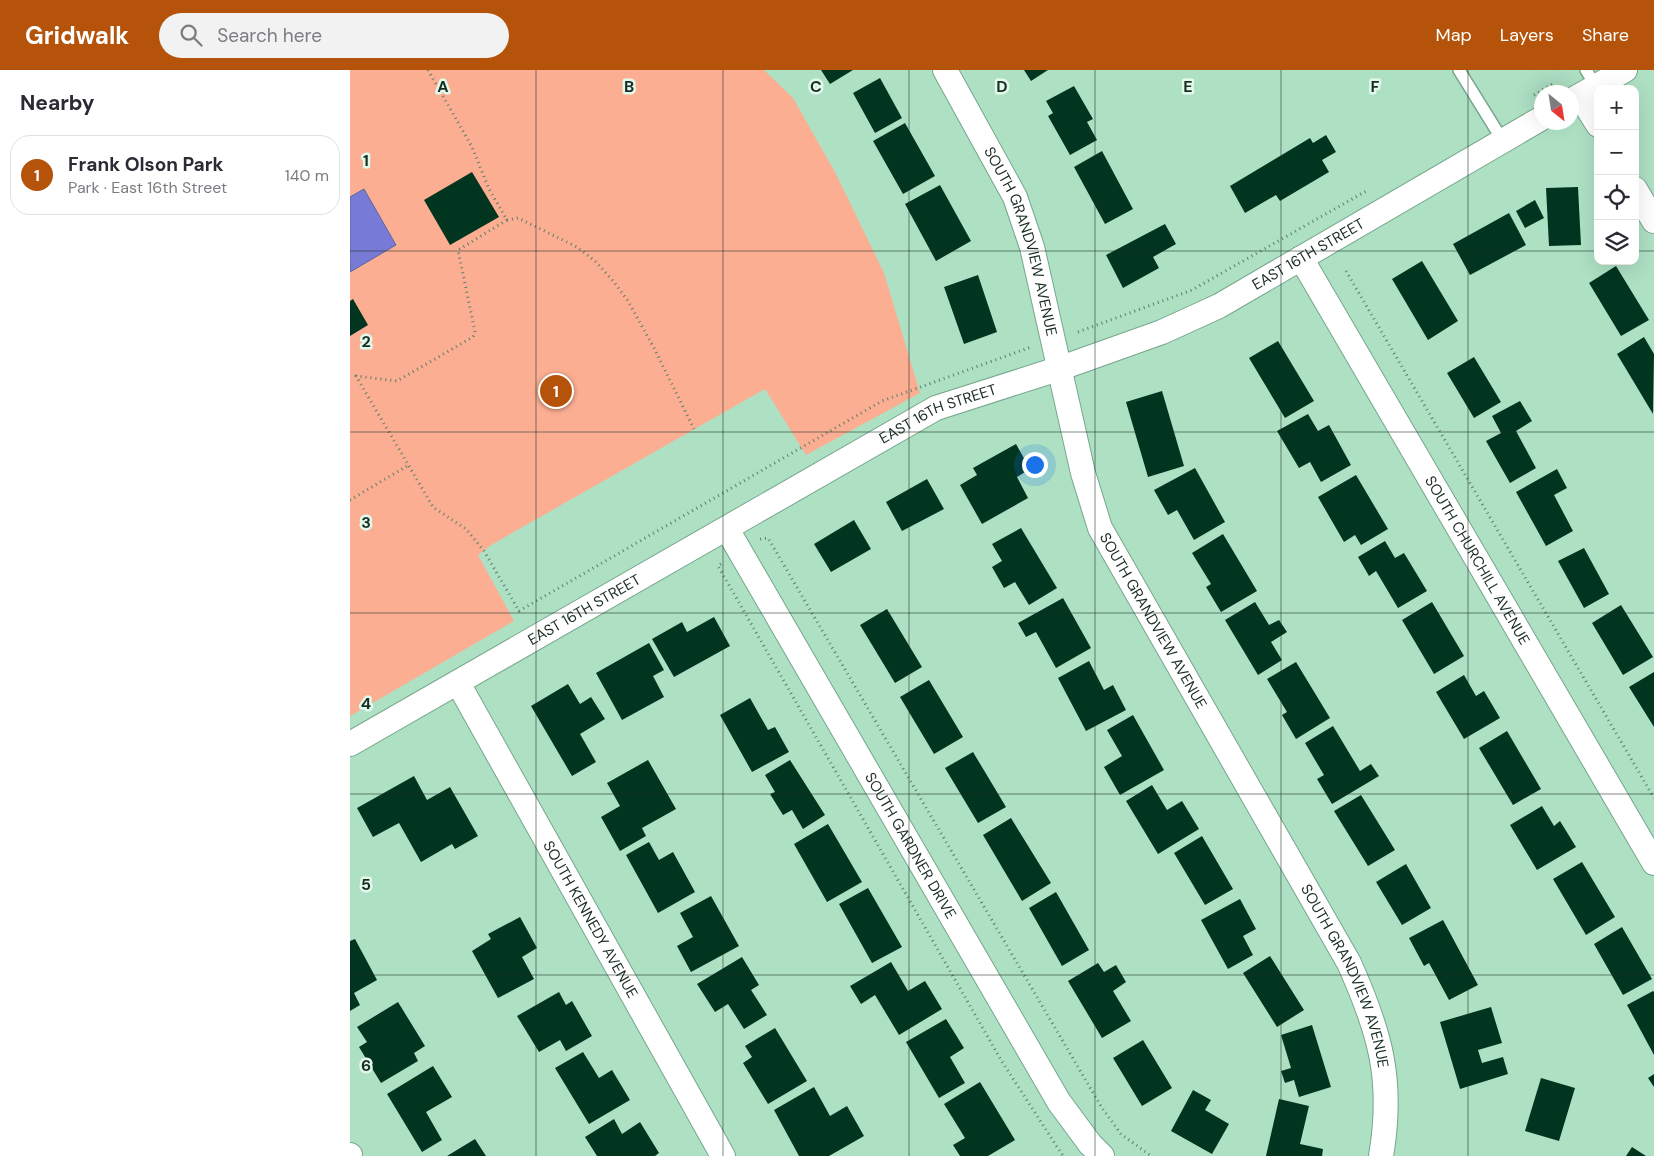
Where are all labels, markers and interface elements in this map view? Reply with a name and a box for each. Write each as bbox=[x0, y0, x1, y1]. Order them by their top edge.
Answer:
search box bbox=[159, 13, 509, 58]
text: Gridwalk bbox=[25, 20, 129, 51]
icon: search bbox=[177, 21, 205, 49]
text: Search here bbox=[217, 23, 322, 48]
text: Map bbox=[1436, 23, 1472, 47]
text: Layers bbox=[1500, 23, 1554, 47]
text: Share bbox=[1582, 23, 1629, 47]
text: A bbox=[437, 76, 449, 97]
text: B bbox=[624, 76, 634, 97]
text: C bbox=[810, 76, 822, 97]
text: D bbox=[996, 76, 1008, 97]
text: E bbox=[1183, 76, 1193, 97]
text: F bbox=[1371, 76, 1380, 97]
north arrow bbox=[1534, 85, 1579, 130]
map controls bbox=[1594, 85, 1639, 265]
button: + bbox=[1594, 85, 1639, 130]
text: Nearby bbox=[20, 89, 94, 117]
button: − bbox=[1594, 130, 1639, 175]
street label: SOUTH GRANDVIEW AVENUE bbox=[979, 143, 1062, 338]
text: 1 bbox=[363, 150, 369, 171]
text: Frank Olson Park bbox=[68, 152, 223, 177]
text: 1 bbox=[34, 165, 40, 186]
text: 140 m bbox=[285, 165, 329, 186]
button: locate bbox=[1594, 175, 1639, 220]
text: Park · East 16th Street bbox=[68, 177, 227, 198]
street label: EAST 16TH STREET bbox=[1249, 213, 1368, 295]
button: layers bbox=[1594, 220, 1639, 265]
text: 2 bbox=[361, 331, 371, 352]
pin: 1 bbox=[540, 372, 572, 410]
street label: EAST 16TH STREET bbox=[876, 379, 999, 448]
your location bbox=[1022, 452, 1048, 478]
street label: SOUTH CHURCHILL AVENUE bbox=[1420, 472, 1535, 649]
text: 3 bbox=[361, 512, 371, 533]
street label: SOUTH GRANDVIEW AVENUE bbox=[1095, 529, 1211, 712]
street label: EAST 16TH STREET bbox=[524, 569, 644, 650]
text: 4 bbox=[361, 693, 371, 714]
street label: SOUTH GARDNER DRIVE bbox=[860, 769, 961, 923]
street label: SOUTH KENNEDY AVENUE bbox=[538, 837, 643, 1002]
text: 5 bbox=[361, 874, 371, 895]
street label: SOUTH GRANDVIEW AVENUE bbox=[1296, 881, 1393, 1069]
text: 6 bbox=[361, 1055, 371, 1076]

